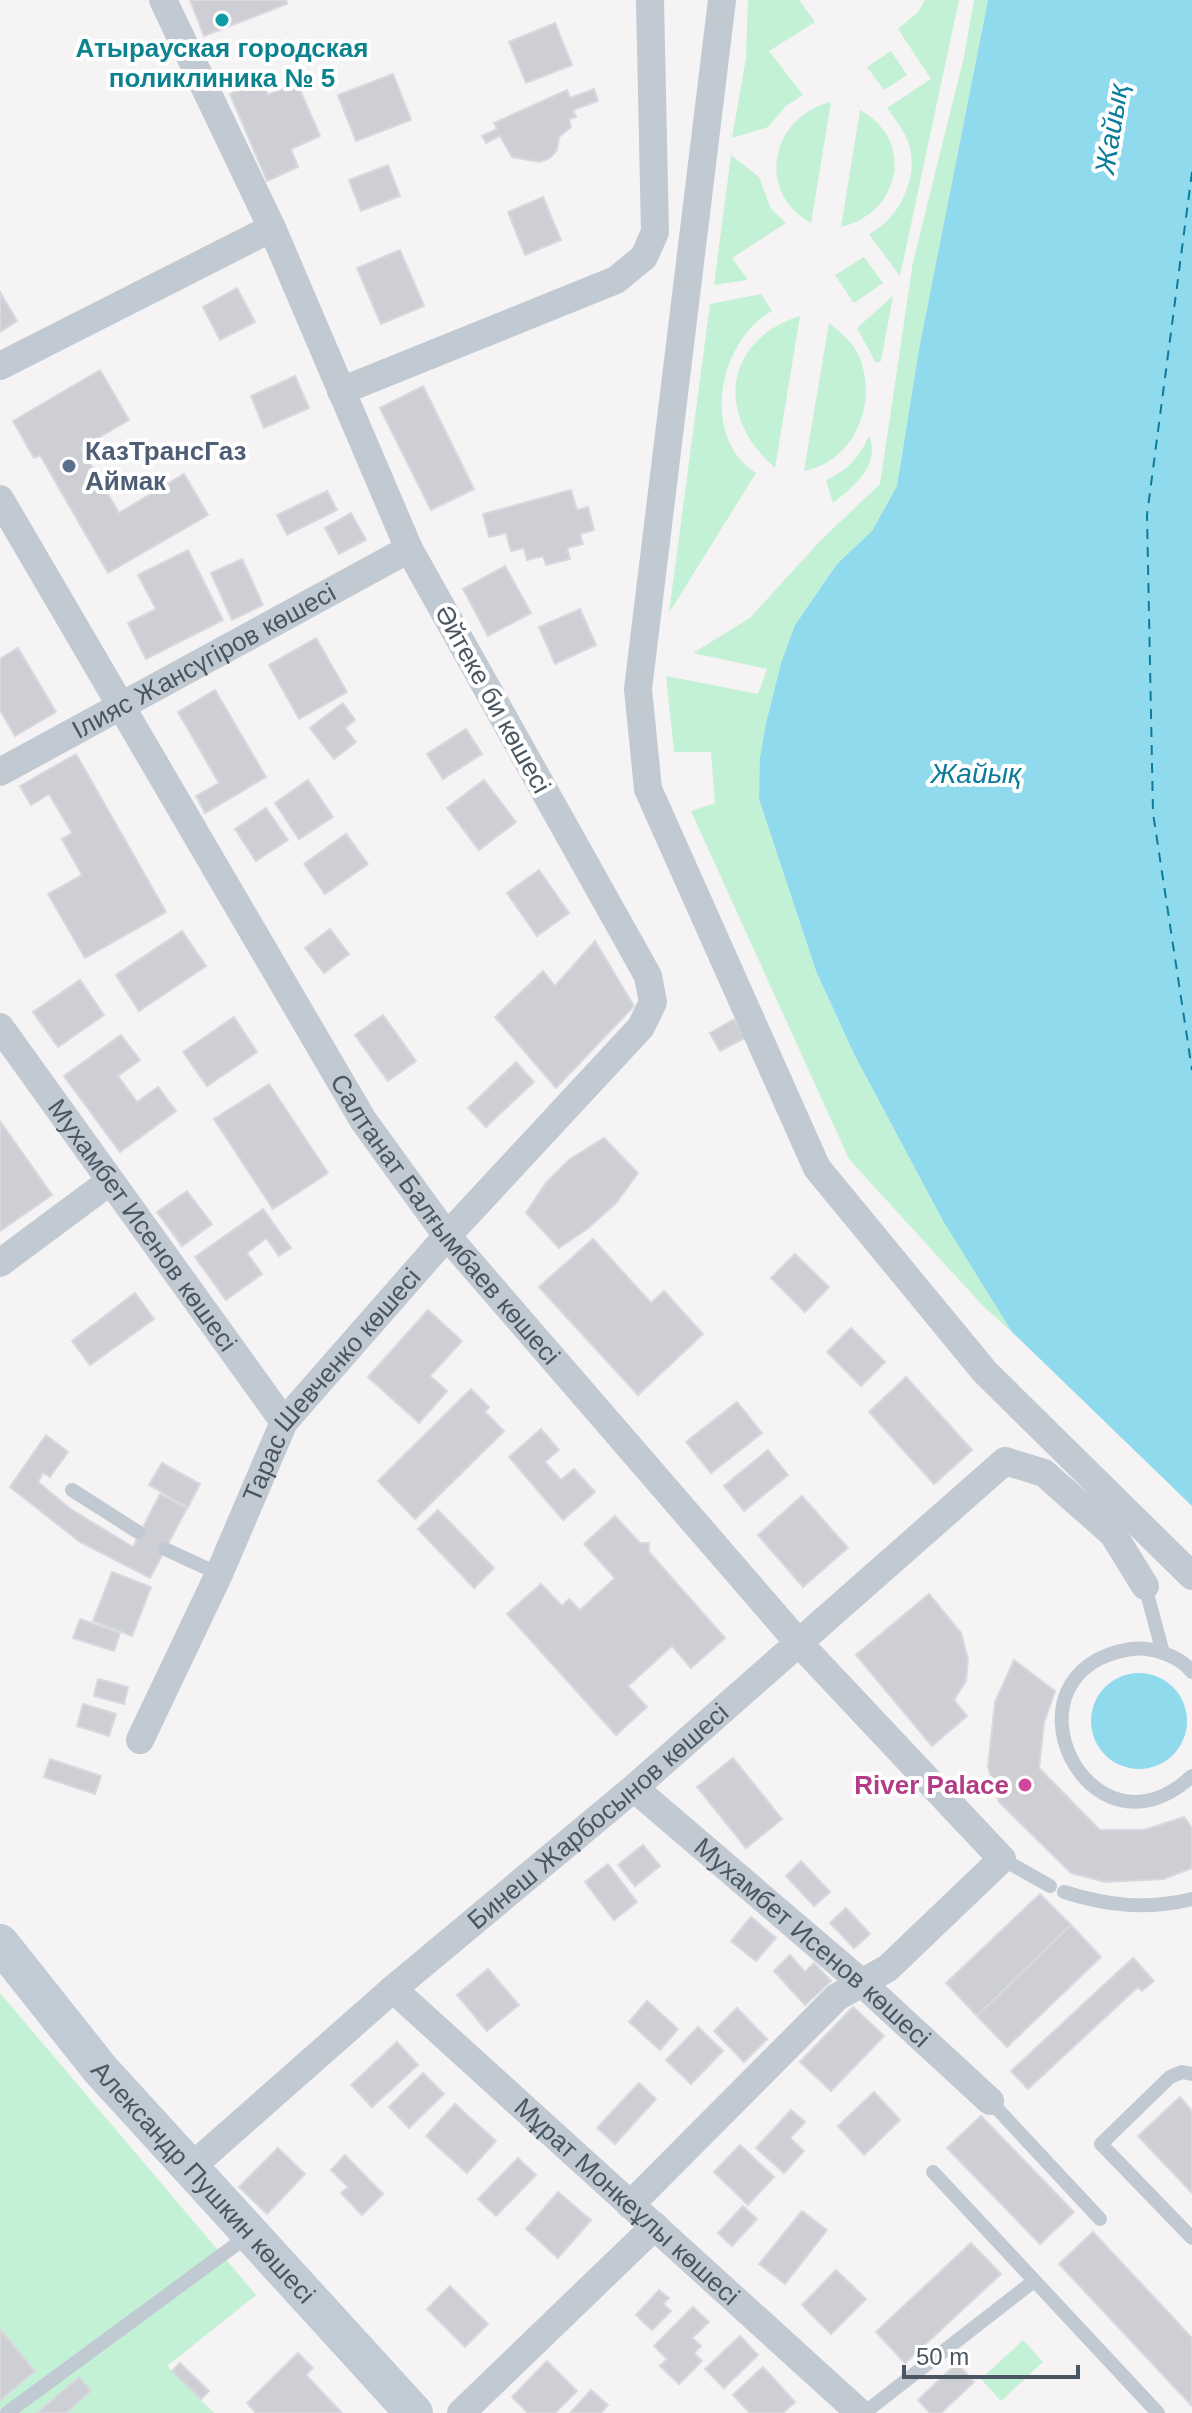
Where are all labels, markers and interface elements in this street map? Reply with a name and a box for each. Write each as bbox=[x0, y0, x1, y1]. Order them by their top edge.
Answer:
marker: Атырауская городская поликлиника № 5 bbox=[213, 11, 231, 29]
place label: Атырауская городская поликлиника № 5 bbox=[76, 33, 368, 93]
water label: Жайық bbox=[1089, 80, 1134, 178]
place label: КазТрансГаз Аймак bbox=[85, 436, 246, 496]
marker: КазТрансГаз Аймак bbox=[60, 457, 78, 475]
street label: Ілияс Жансүгіров көшесі bbox=[67, 577, 341, 745]
street label: Әйтеке би көшесі bbox=[429, 600, 557, 798]
water label: Жайық bbox=[929, 758, 1023, 789]
street label: Салтанат Балғымбаев көшесі bbox=[324, 1069, 566, 1371]
street label: Мухамбет Исенов көшесі bbox=[42, 1093, 243, 1357]
street label: Тарас Шевченко көшесі bbox=[237, 1262, 427, 1507]
street label: Бинеш Жарбосынов көшесі bbox=[461, 1697, 734, 1935]
place label: River Palace bbox=[854, 1770, 1009, 1800]
marker: River Palace bbox=[1016, 1776, 1034, 1794]
street label: Мухамбет Исенов көшесі bbox=[688, 1832, 937, 2053]
street label: Александр Пушкин көшесі bbox=[85, 2055, 321, 2309]
street label: Мұрат Монкеұлы көшесі bbox=[508, 2092, 746, 2311]
scale bar bbox=[904, 2329, 1078, 2379]
text: 50 m bbox=[916, 2343, 969, 2370]

